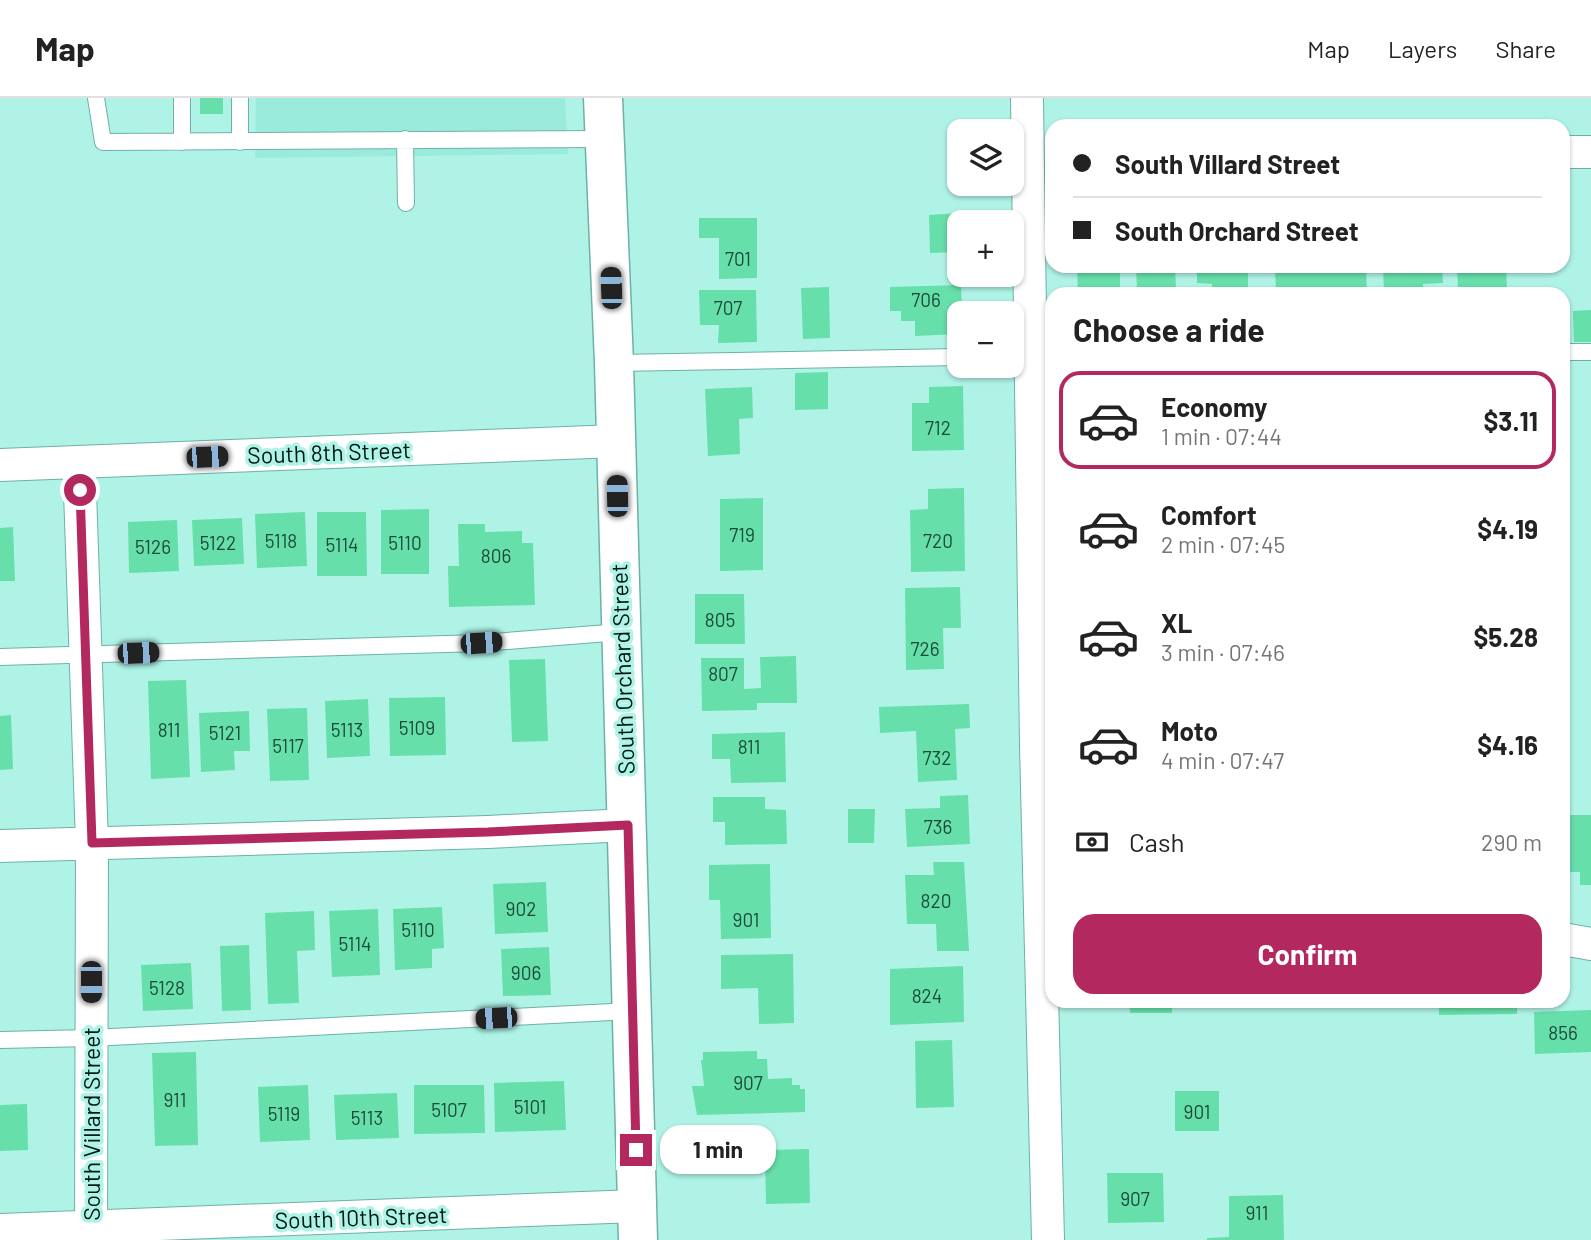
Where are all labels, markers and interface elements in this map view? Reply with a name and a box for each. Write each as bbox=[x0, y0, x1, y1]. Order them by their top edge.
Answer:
text: Map bbox=[35, 28, 95, 68]
text: Map bbox=[1307, 34, 1350, 63]
text: Layers bbox=[1388, 34, 1457, 63]
text: Share bbox=[1495, 34, 1556, 63]
map controls bbox=[947, 119, 1024, 378]
button: layers bbox=[947, 119, 1024, 196]
text: South Villard Street bbox=[1115, 148, 1340, 179]
button: + bbox=[947, 210, 1024, 287]
text: South Orchard Street bbox=[1115, 215, 1359, 246]
house number: 701 bbox=[725, 247, 751, 270]
car bbox=[600, 267, 623, 309]
house number: 706 bbox=[911, 288, 941, 311]
house number: 707 bbox=[714, 296, 742, 319]
button: − bbox=[947, 301, 1024, 378]
text: Choose a ride bbox=[1073, 310, 1265, 348]
icon: car bbox=[1077, 389, 1140, 452]
text: Economy bbox=[1161, 391, 1267, 422]
text: $3.11 bbox=[1483, 405, 1538, 436]
house number: 712 bbox=[925, 416, 951, 439]
text: 1 min · 07:44 bbox=[1161, 422, 1282, 450]
street label: South 8th Street bbox=[247, 435, 411, 469]
car bbox=[186, 446, 229, 468]
route start bbox=[64, 474, 96, 506]
car bbox=[607, 475, 628, 517]
icon: car bbox=[1077, 497, 1140, 560]
text: Comfort bbox=[1161, 499, 1257, 530]
text: $4.19 bbox=[1477, 513, 1538, 544]
house number: 719 bbox=[729, 523, 755, 546]
house number: 5118 bbox=[265, 529, 297, 552]
house number: 720 bbox=[923, 529, 953, 552]
text: 2 min · 07:45 bbox=[1161, 530, 1285, 558]
house number: 5122 bbox=[200, 531, 236, 554]
house number: 5110 bbox=[388, 531, 422, 554]
house number: 5114 bbox=[325, 533, 359, 556]
house number: 5126 bbox=[135, 535, 171, 558]
house number: 806 bbox=[481, 544, 511, 567]
street label: South Orchard Street bbox=[604, 563, 640, 775]
icon: car bbox=[1077, 605, 1140, 668]
text: XL bbox=[1161, 607, 1192, 638]
house number: 805 bbox=[705, 608, 735, 631]
text: $5.28 bbox=[1473, 621, 1538, 652]
car bbox=[460, 631, 503, 655]
house number: 726 bbox=[911, 637, 939, 660]
text: 3 min · 07:46 bbox=[1161, 638, 1285, 666]
car bbox=[117, 642, 160, 664]
house number: 807 bbox=[708, 662, 738, 685]
icon: car bbox=[1077, 713, 1140, 776]
text: Moto bbox=[1161, 715, 1218, 746]
house number: 5109 bbox=[399, 716, 435, 739]
house number: 811 bbox=[158, 718, 180, 741]
house number: 5113 bbox=[331, 718, 363, 741]
house number: 5121 bbox=[209, 721, 241, 744]
text: $4.16 bbox=[1477, 729, 1538, 760]
house number: 5117 bbox=[272, 734, 304, 757]
house number: 811 bbox=[738, 735, 760, 758]
house number: 732 bbox=[923, 746, 951, 769]
text: 4 min · 07:47 bbox=[1161, 746, 1284, 774]
house number: 736 bbox=[924, 815, 952, 838]
icon: cash bbox=[1073, 823, 1111, 861]
text: Cash bbox=[1129, 826, 1184, 857]
text: 290 m bbox=[1481, 828, 1542, 856]
house number: 820 bbox=[921, 889, 951, 912]
house number: 902 bbox=[506, 897, 536, 920]
house number: 901 bbox=[733, 908, 759, 931]
button: Confirm bbox=[1073, 914, 1542, 994]
house number: 5110 bbox=[401, 918, 435, 941]
house number: 5114 bbox=[338, 932, 372, 955]
car bbox=[81, 961, 102, 1003]
house number: 906 bbox=[511, 961, 541, 984]
house number: 5128 bbox=[149, 976, 185, 999]
house number: 824 bbox=[912, 984, 942, 1007]
car bbox=[475, 1006, 518, 1030]
house number: 856 bbox=[1548, 1021, 1578, 1044]
street label: South Villard Street bbox=[77, 1027, 105, 1221]
house number: 907 bbox=[733, 1071, 763, 1094]
house number: 911 bbox=[164, 1088, 186, 1111]
house number: 5101 bbox=[514, 1095, 546, 1118]
house number: 5107 bbox=[431, 1098, 467, 1121]
house number: 901 bbox=[1184, 1100, 1210, 1123]
house number: 5119 bbox=[268, 1102, 300, 1125]
house number: 5113 bbox=[351, 1106, 383, 1129]
callout: 1 min bbox=[660, 1126, 776, 1174]
route end bbox=[620, 1134, 652, 1166]
text: 1 min bbox=[693, 1135, 743, 1163]
house number: 907 bbox=[1120, 1187, 1150, 1210]
street label: South 10th Street bbox=[274, 1200, 448, 1234]
house number: 911 bbox=[1246, 1201, 1268, 1224]

